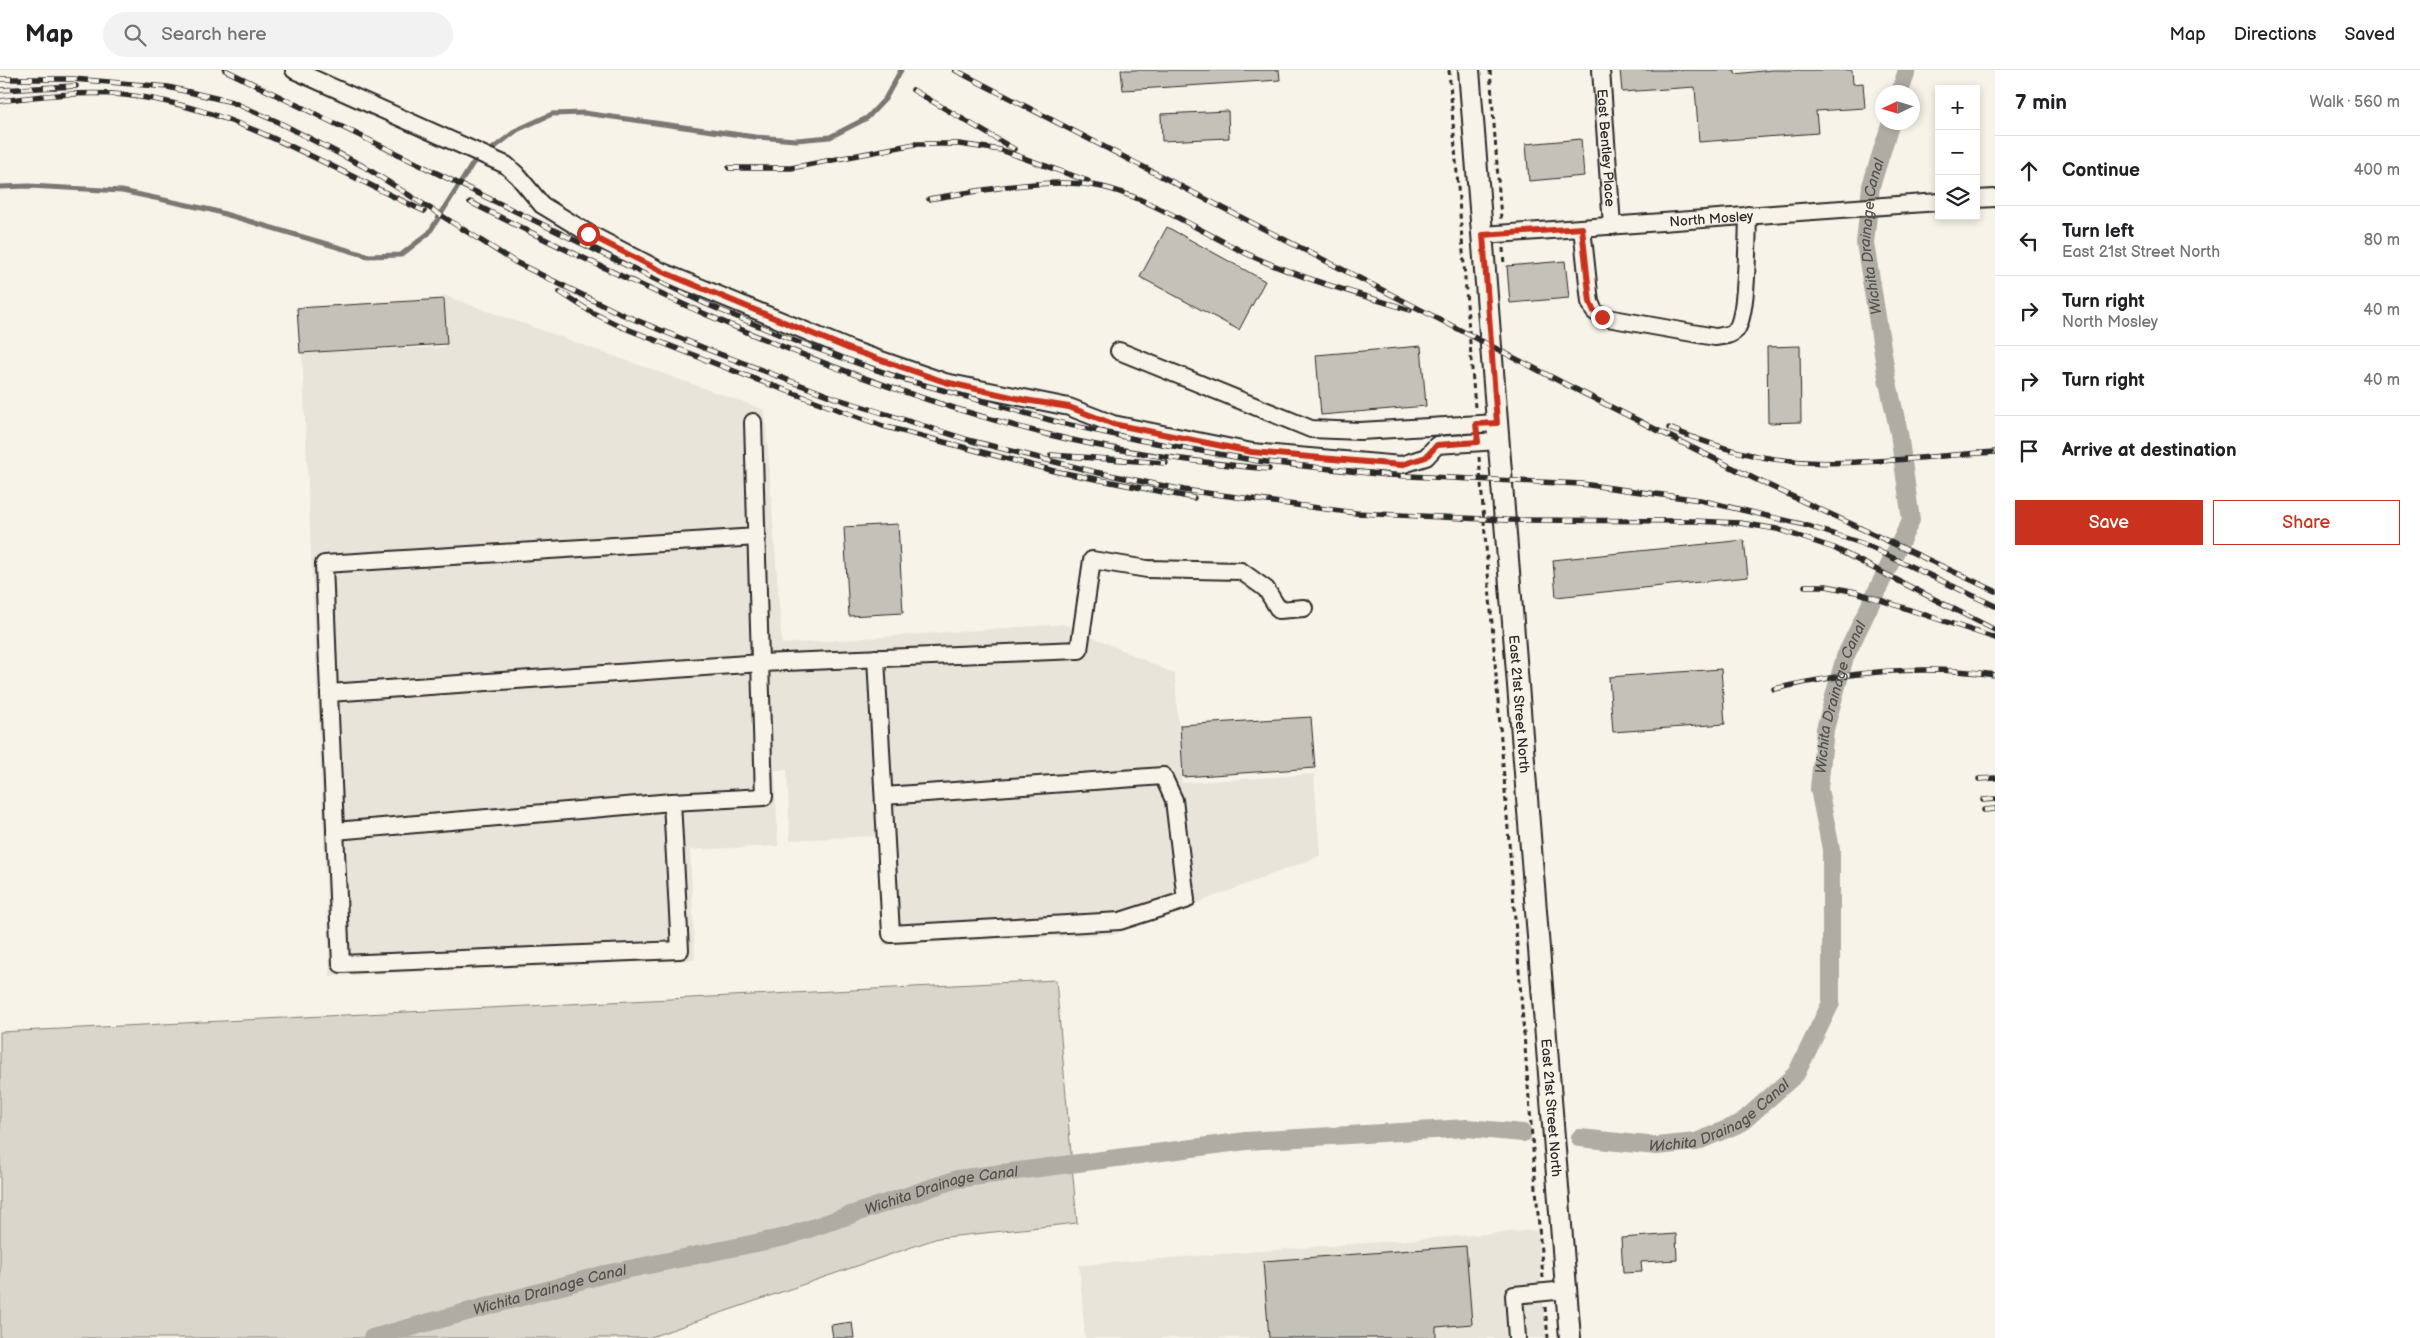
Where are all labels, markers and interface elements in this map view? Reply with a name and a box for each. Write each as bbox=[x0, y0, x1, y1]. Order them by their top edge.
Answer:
search box bbox=[103, 12, 453, 57]
text: Map bbox=[25, 20, 73, 49]
icon: search bbox=[121, 21, 149, 49]
text: Search here bbox=[161, 23, 267, 46]
text: Map bbox=[2170, 24, 2206, 45]
text: Directions bbox=[2234, 24, 2316, 45]
text: Saved bbox=[2344, 24, 2395, 45]
north arrow bbox=[1875, 85, 1920, 130]
map controls bbox=[1935, 85, 1980, 220]
button: + bbox=[1935, 85, 1980, 130]
street label: East Bentley Place bbox=[1593, 88, 1619, 207]
text: 7 min bbox=[2015, 90, 2067, 115]
text: Walk · 560 m bbox=[2310, 93, 2400, 112]
button: − bbox=[1935, 130, 1980, 175]
water label: Wichita Drainage Canal bbox=[1856, 156, 1889, 316]
icon: ahead bbox=[2015, 157, 2043, 185]
text: Continue bbox=[2062, 159, 2140, 182]
text: 400 m bbox=[2354, 161, 2400, 180]
button: layers bbox=[1935, 175, 1980, 220]
street label: North Mosley bbox=[1669, 207, 1755, 230]
text: Turn left bbox=[2062, 220, 2134, 243]
route start bbox=[577, 223, 600, 246]
icon: left bbox=[2015, 227, 2043, 255]
text: 80 m bbox=[2364, 231, 2400, 250]
text: East 21st Street North bbox=[2062, 243, 2220, 262]
text: Turn right bbox=[2062, 290, 2145, 313]
icon: right bbox=[2015, 297, 2043, 325]
text: 40 m bbox=[2363, 301, 2400, 320]
route end bbox=[1591, 306, 1614, 329]
text: North Mosley bbox=[2062, 313, 2158, 332]
icon: right bbox=[2015, 367, 2043, 395]
text: Turn right bbox=[2062, 369, 2145, 392]
text: 40 m bbox=[2363, 371, 2400, 390]
icon: arrive bbox=[2015, 437, 2043, 465]
text: Arrive at destination bbox=[2062, 439, 2237, 462]
button: Save bbox=[2015, 500, 2203, 545]
button: Share bbox=[2213, 500, 2400, 545]
water label: Wichita Drainage Canal bbox=[1812, 618, 1871, 775]
street label: East 21st Street North bbox=[1505, 634, 1533, 774]
street label: East 21st Street North bbox=[1537, 1038, 1565, 1178]
water label: Wichita Drainage Canal bbox=[1647, 1075, 1794, 1157]
water label: Wichita Drainage Canal bbox=[862, 1162, 1020, 1220]
water label: Wichita Drainage Canal bbox=[471, 1261, 629, 1320]

